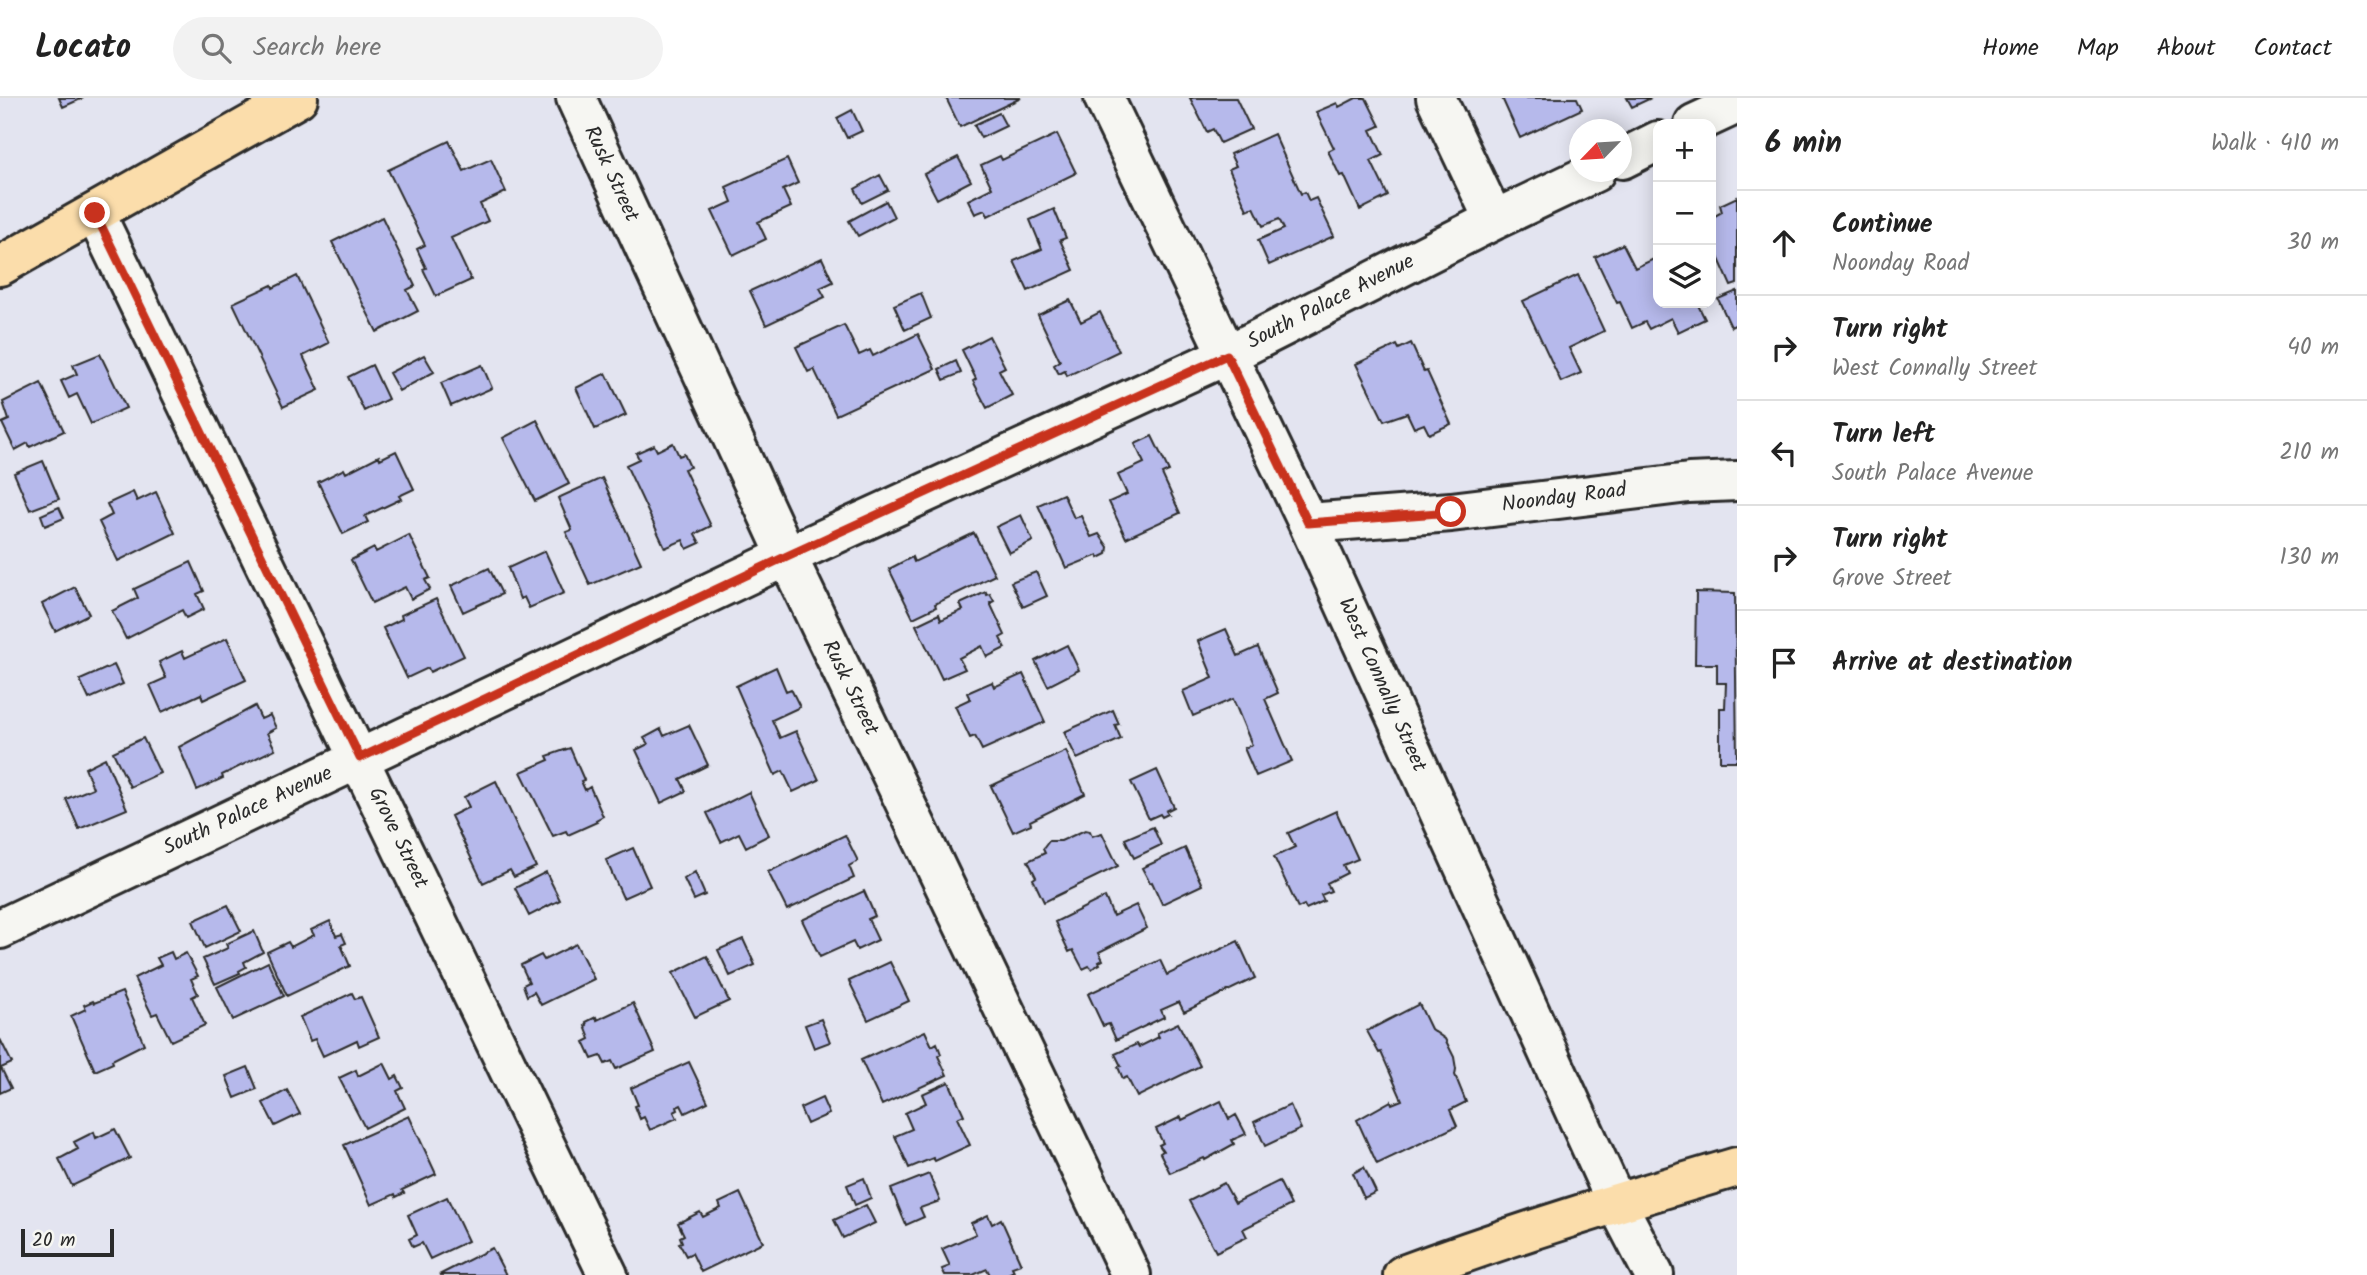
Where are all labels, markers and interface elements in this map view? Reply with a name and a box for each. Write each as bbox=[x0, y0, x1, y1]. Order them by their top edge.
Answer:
search box bbox=[173, 17, 663, 80]
text: Locato bbox=[35, 22, 131, 75]
text: Search here bbox=[253, 27, 381, 69]
icon: search bbox=[197, 29, 235, 67]
text: Home bbox=[1982, 29, 2039, 68]
text: Map bbox=[2077, 29, 2119, 68]
text: About bbox=[2157, 29, 2215, 68]
text: Contact bbox=[2253, 29, 2332, 68]
north arrow bbox=[1569, 119, 1632, 182]
map controls bbox=[1653, 119, 1716, 308]
button: + bbox=[1653, 119, 1716, 182]
street label: Rusk Street bbox=[574, 120, 648, 228]
text: 6 min bbox=[1765, 120, 1842, 168]
text: Walk · 410 m bbox=[2211, 126, 2339, 162]
button: − bbox=[1653, 182, 1716, 245]
route end bbox=[79, 197, 110, 228]
text: Continue bbox=[1832, 204, 1933, 246]
icon: ahead bbox=[1765, 224, 1803, 262]
text: 30 m bbox=[2287, 225, 2339, 261]
street label: South Palace Avenue bbox=[1242, 245, 1421, 358]
button: layers bbox=[1653, 245, 1716, 308]
text: Noonday Road bbox=[1832, 246, 1969, 282]
text: Turn right bbox=[1832, 309, 1948, 351]
icon: right bbox=[1765, 329, 1803, 367]
text: 40 m bbox=[2287, 330, 2339, 366]
text: West Connally Street bbox=[1832, 351, 2037, 387]
text: Turn left bbox=[1832, 414, 1935, 456]
icon: left bbox=[1765, 434, 1803, 472]
text: 210 m bbox=[2279, 435, 2339, 471]
text: South Palace Avenue bbox=[1832, 456, 2033, 492]
street label: Noonday Road bbox=[1500, 474, 1629, 522]
route start bbox=[1435, 496, 1466, 527]
text: Turn right bbox=[1832, 519, 1948, 561]
icon: right bbox=[1765, 539, 1803, 577]
text: 130 m bbox=[2280, 540, 2339, 576]
text: Grove Street bbox=[1832, 561, 1952, 597]
street label: West Connally Street bbox=[1329, 593, 1436, 778]
street label: Rusk Street bbox=[813, 635, 888, 742]
text: Arrive at destination bbox=[1832, 642, 2072, 684]
icon: arrive bbox=[1765, 644, 1803, 682]
street label: South Palace Avenue bbox=[158, 757, 339, 865]
street label: Grove Street bbox=[359, 782, 437, 895]
scale bar bbox=[21, 1226, 114, 1258]
text: 20 m bbox=[32, 1226, 75, 1256]

